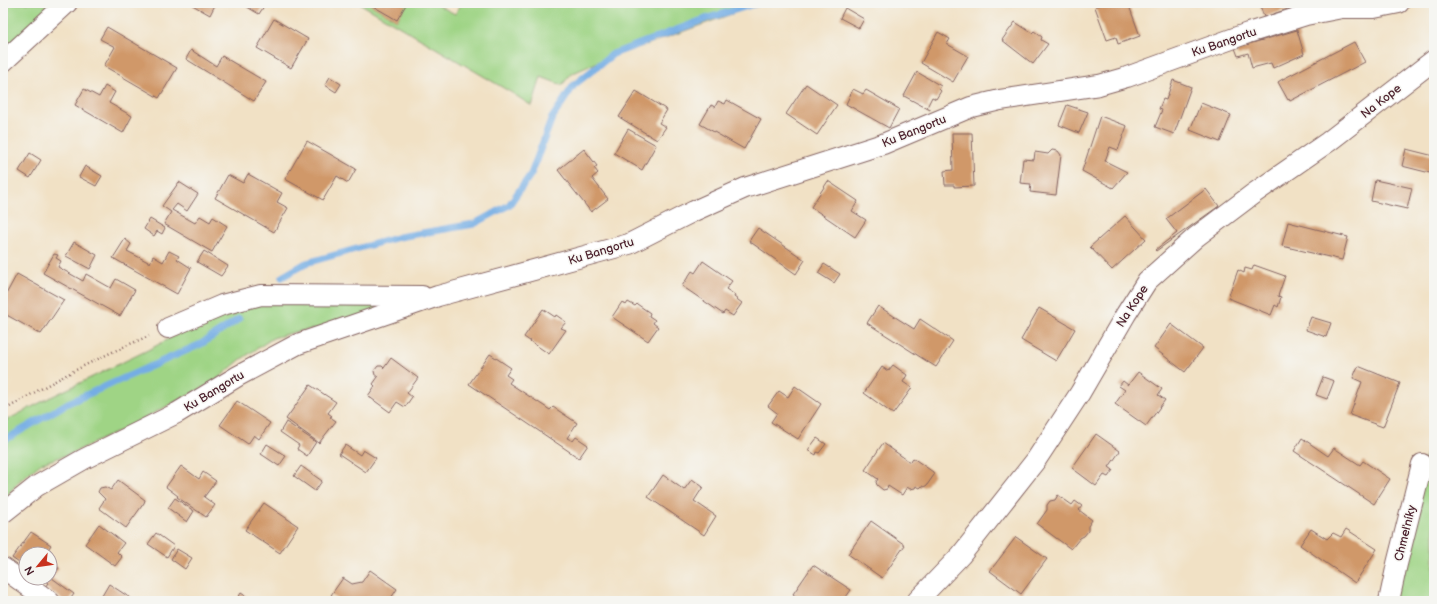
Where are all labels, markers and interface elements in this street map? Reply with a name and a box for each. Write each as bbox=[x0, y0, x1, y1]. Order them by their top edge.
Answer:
street label: Ku Bangortu bbox=[1190, 24, 1259, 61]
street label: Na Kope bbox=[1358, 81, 1405, 122]
street label: Ku Bangortu bbox=[880, 112, 948, 151]
street label: Ku Bangortu bbox=[567, 234, 636, 269]
street label: Na Kope bbox=[1113, 282, 1152, 330]
street label: Ku Bangortu bbox=[181, 368, 247, 415]
street label: Chmeľníky bbox=[1391, 503, 1420, 563]
north arrow bbox=[18, 546, 58, 586]
text: N bbox=[22, 564, 37, 577]

